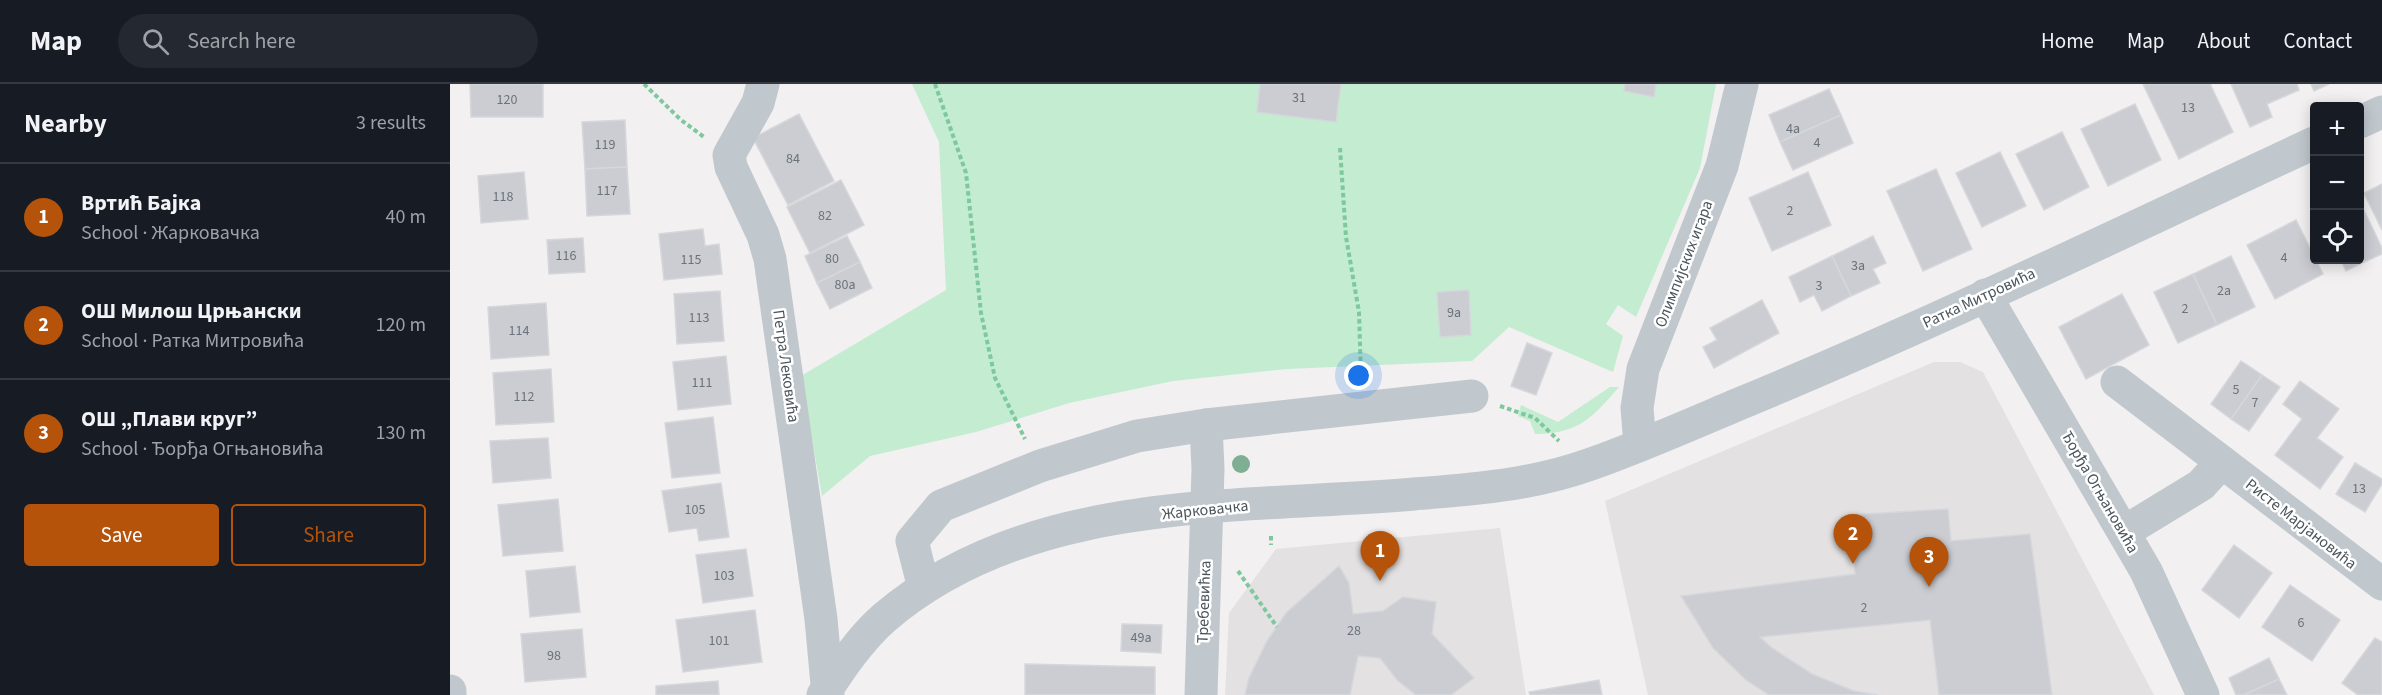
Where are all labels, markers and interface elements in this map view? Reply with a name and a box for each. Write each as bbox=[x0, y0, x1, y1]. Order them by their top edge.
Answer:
search box bbox=[118, 14, 538, 68]
text: Map bbox=[30, 21, 82, 61]
icon: search bbox=[139, 25, 172, 58]
text: Search here bbox=[187, 25, 296, 57]
text: Home bbox=[2041, 26, 2094, 56]
text: Map bbox=[2127, 26, 2165, 56]
text: About bbox=[2198, 26, 2250, 56]
text: Contact bbox=[2283, 26, 2352, 56]
house number: 31 bbox=[1292, 88, 1306, 108]
house number: 120 bbox=[497, 90, 517, 110]
house number: 13 bbox=[2181, 98, 2195, 118]
map controls bbox=[2310, 102, 2364, 264]
button: + bbox=[2310, 102, 2364, 156]
text: Nearby bbox=[24, 105, 107, 142]
text: 3 results bbox=[356, 109, 426, 137]
house number: 4a bbox=[1786, 119, 1800, 139]
house number: 4 bbox=[1814, 133, 1821, 153]
house number: 119 bbox=[595, 135, 615, 155]
house number: 84 bbox=[786, 149, 800, 169]
button: − bbox=[2310, 156, 2364, 210]
house number: 117 bbox=[597, 181, 617, 201]
text: Вртић Бајка bbox=[81, 187, 201, 219]
house number: 118 bbox=[493, 187, 513, 207]
street label: Олимпијских игара bbox=[1650, 197, 1718, 331]
house number: 2 bbox=[1787, 201, 1794, 221]
text: 1 bbox=[38, 203, 49, 231]
text: 40 m bbox=[386, 203, 426, 231]
house number: 82 bbox=[818, 206, 832, 226]
button: locate bbox=[2310, 210, 2364, 264]
text: School · Жарковачка bbox=[81, 219, 260, 247]
house number: 116 bbox=[556, 246, 576, 266]
house number: 4 bbox=[2281, 248, 2288, 268]
house number: 80 bbox=[825, 249, 839, 269]
house number: 115 bbox=[681, 250, 701, 270]
house number: 3a bbox=[1851, 256, 1865, 276]
street label: Ратка Митровића bbox=[1919, 262, 2039, 334]
house number: 80a bbox=[835, 275, 855, 295]
house number: 3 bbox=[1816, 276, 1823, 296]
house number: 2a bbox=[2217, 281, 2231, 301]
text: ОШ Милош Црњански bbox=[81, 295, 302, 327]
house number: 2 bbox=[2182, 299, 2189, 319]
house number: 9a bbox=[1447, 303, 1461, 323]
house number: 113 bbox=[689, 308, 709, 328]
street label: Петра Лековића bbox=[767, 308, 805, 424]
text: 2 bbox=[38, 311, 49, 339]
text: 120 m bbox=[376, 311, 426, 339]
house number: 114 bbox=[509, 321, 529, 341]
text: School · Ратка Митровића bbox=[81, 327, 304, 355]
your location bbox=[1344, 361, 1373, 390]
house number: 111 bbox=[692, 373, 712, 393]
house number: 5 bbox=[2233, 380, 2240, 400]
house number: 112 bbox=[514, 387, 534, 407]
house number: 7 bbox=[2252, 393, 2259, 413]
text: ОШ „Плави круг” bbox=[81, 403, 257, 435]
text: 3 bbox=[38, 419, 49, 447]
text: 130 m bbox=[376, 419, 426, 447]
street label: Ђорђа Огњановића bbox=[2056, 427, 2144, 557]
text: School · Ђорђа Огњановића bbox=[81, 435, 324, 463]
street label: Ристе Марјановића bbox=[2241, 474, 2361, 574]
house number: 13 bbox=[2352, 479, 2366, 499]
street label: Жарковачка bbox=[1161, 495, 1249, 525]
house number: 105 bbox=[685, 500, 705, 520]
button: Save bbox=[24, 504, 219, 566]
button: Share bbox=[231, 504, 426, 566]
pin: 2 bbox=[1834, 514, 1872, 564]
pin: 1 bbox=[1360, 532, 1400, 581]
pin: 3 bbox=[1910, 538, 1948, 587]
street label: Требевићка bbox=[1192, 560, 1216, 644]
house number: 103 bbox=[714, 566, 734, 586]
house number: 2 bbox=[1861, 598, 1868, 618]
house number: 6 bbox=[2298, 613, 2305, 633]
house number: 28 bbox=[1347, 621, 1361, 641]
house number: 49a bbox=[1131, 628, 1151, 648]
house number: 101 bbox=[709, 631, 729, 651]
house number: 98 bbox=[547, 646, 561, 666]

